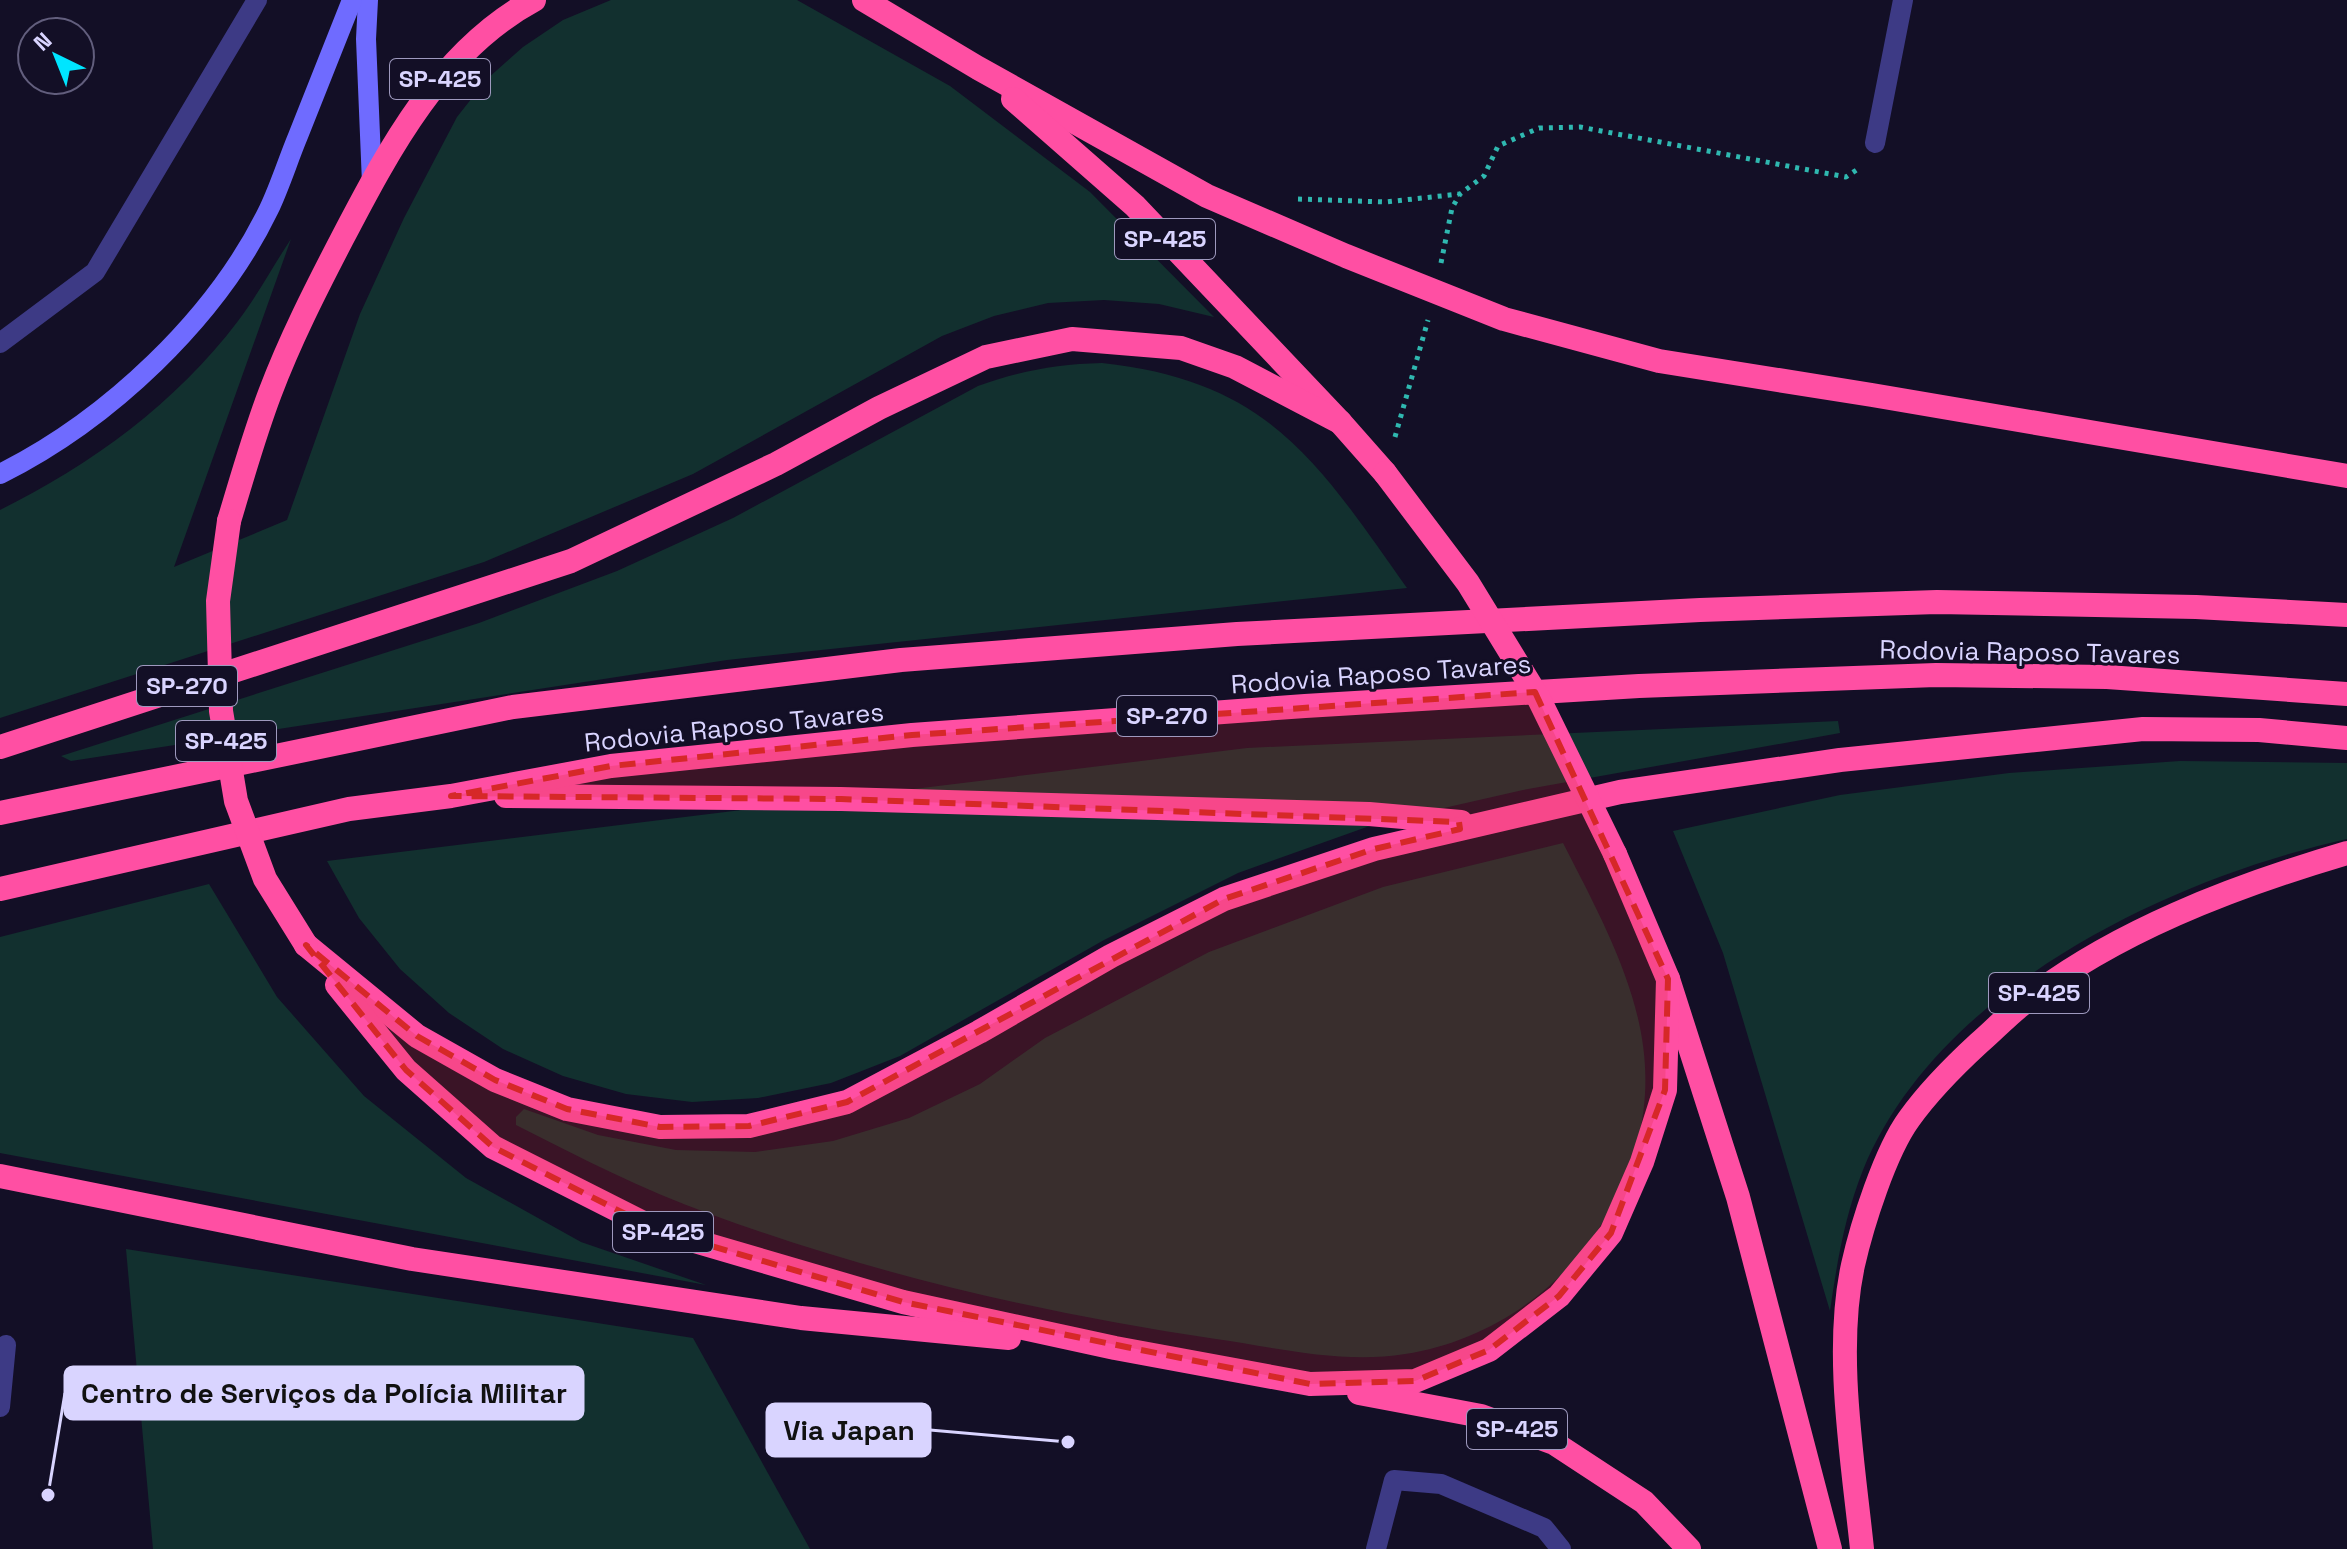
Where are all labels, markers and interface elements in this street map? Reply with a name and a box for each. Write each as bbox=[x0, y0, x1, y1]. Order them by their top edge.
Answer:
north arrow bbox=[16, 16, 96, 96]
text: N bbox=[27, 26, 57, 57]
road number: SP-425 bbox=[390, 59, 490, 99]
road number: SP-425 bbox=[1115, 219, 1215, 259]
street label: Rodovia Raposo Tavares bbox=[1879, 632, 2181, 672]
street label: Rodovia Raposo Tavares bbox=[1230, 647, 1532, 701]
road number: SP-270 bbox=[137, 666, 237, 706]
street label: Rodovia Raposo Tavares bbox=[583, 694, 885, 760]
road number: SP-270 bbox=[1117, 696, 1217, 736]
road number: SP-425 bbox=[176, 721, 276, 761]
road number: SP-425 bbox=[1989, 973, 2089, 1013]
road number: SP-425 bbox=[613, 1212, 713, 1252]
callout: Centro de Serviços da Polícia Militar bbox=[65, 1367, 583, 1419]
text: Centro de Serviços da Polícia Militar bbox=[81, 1375, 567, 1411]
callout: Via Japan bbox=[767, 1404, 930, 1456]
road number: SP-425 bbox=[1467, 1409, 1567, 1449]
text: Via Japan bbox=[783, 1412, 915, 1448]

